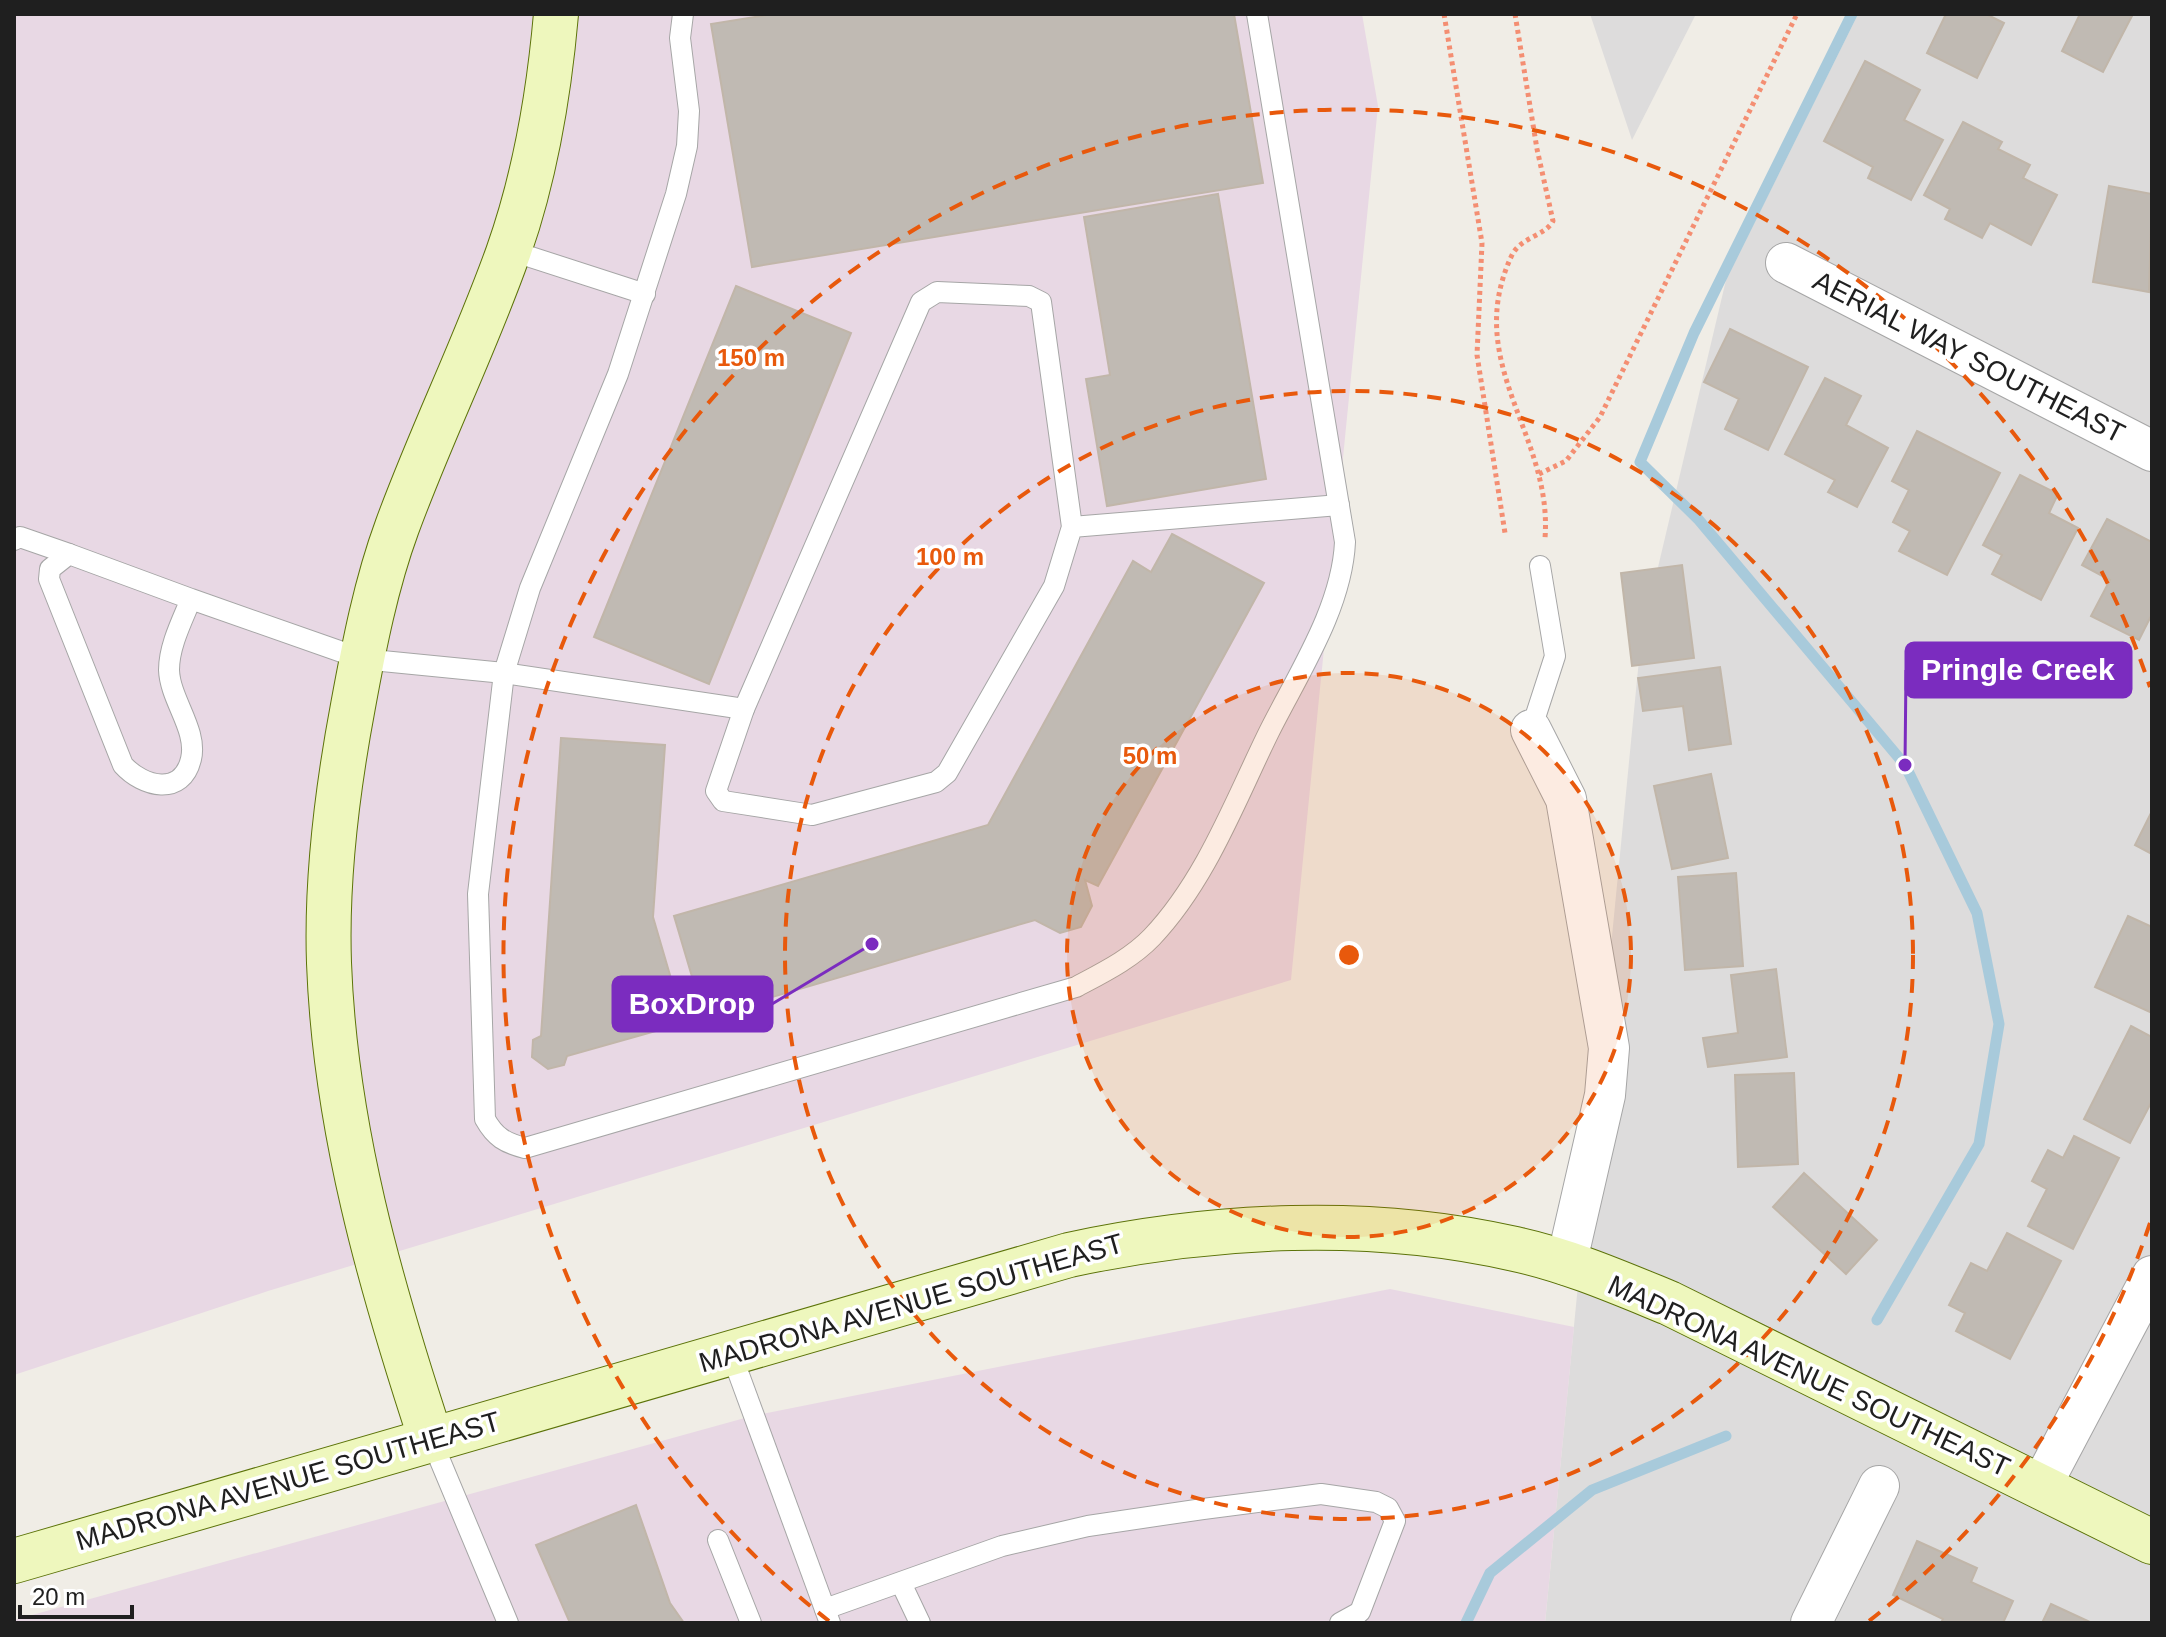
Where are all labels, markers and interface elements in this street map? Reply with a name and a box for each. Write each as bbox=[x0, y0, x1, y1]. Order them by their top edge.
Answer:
street label: AERIAL WAY SOUTHEAST bbox=[1808, 265, 2130, 449]
text: 150 m bbox=[717, 344, 785, 371]
text: 100 m bbox=[916, 543, 984, 570]
callout: Pringle Creek bbox=[1906, 643, 2131, 697]
text: Pringle Creek bbox=[1921, 653, 2115, 686]
text: 50 m bbox=[1123, 742, 1177, 769]
centre of rings bbox=[1335, 941, 1363, 969]
callout: BoxDrop bbox=[613, 977, 772, 1031]
text: BoxDrop bbox=[629, 987, 755, 1020]
street label: MADRONA AVENUE SOUTHEAST bbox=[695, 1227, 1127, 1379]
street label: MADRONA AVENUE SOUTHEAST bbox=[1603, 1269, 2015, 1483]
street label: MADRONA AVENUE SOUTHEAST bbox=[72, 1405, 504, 1557]
scale bar bbox=[20, 1569, 132, 1619]
text: 20 m bbox=[32, 1583, 85, 1610]

